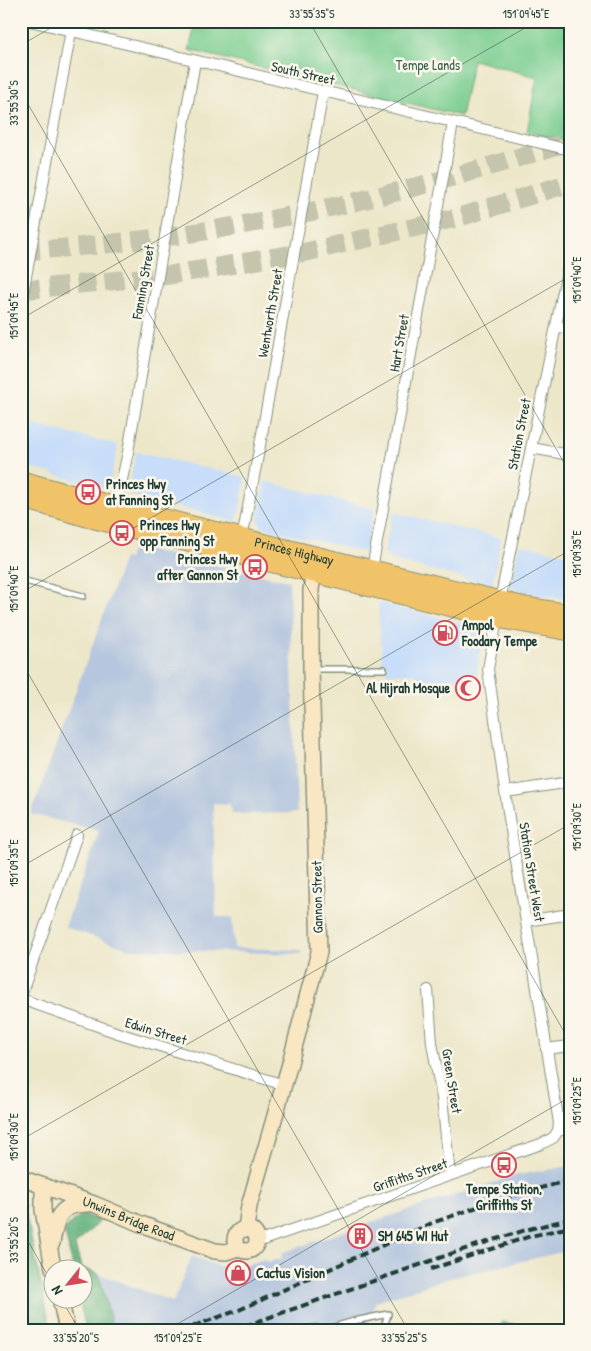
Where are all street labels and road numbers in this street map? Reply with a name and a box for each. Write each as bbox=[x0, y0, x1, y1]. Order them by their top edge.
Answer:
street label: South Street bbox=[270, 56, 337, 89]
street label: Fanning Street bbox=[126, 243, 159, 322]
street label: Wentworth Street bbox=[252, 267, 287, 359]
street label: Hart Street bbox=[384, 312, 413, 373]
street label: Station Street bbox=[502, 396, 535, 471]
street label: Princes Highway bbox=[253, 532, 336, 570]
street label: Station Street West bbox=[515, 821, 550, 923]
street label: Gannon Street bbox=[306, 860, 327, 933]
street label: Edwin Street bbox=[123, 1012, 189, 1049]
street label: Green Street bbox=[438, 1047, 467, 1115]
street label: Griffiths Street bbox=[370, 1153, 450, 1196]
street label: Unwins Bridge Road bbox=[80, 1191, 178, 1245]

